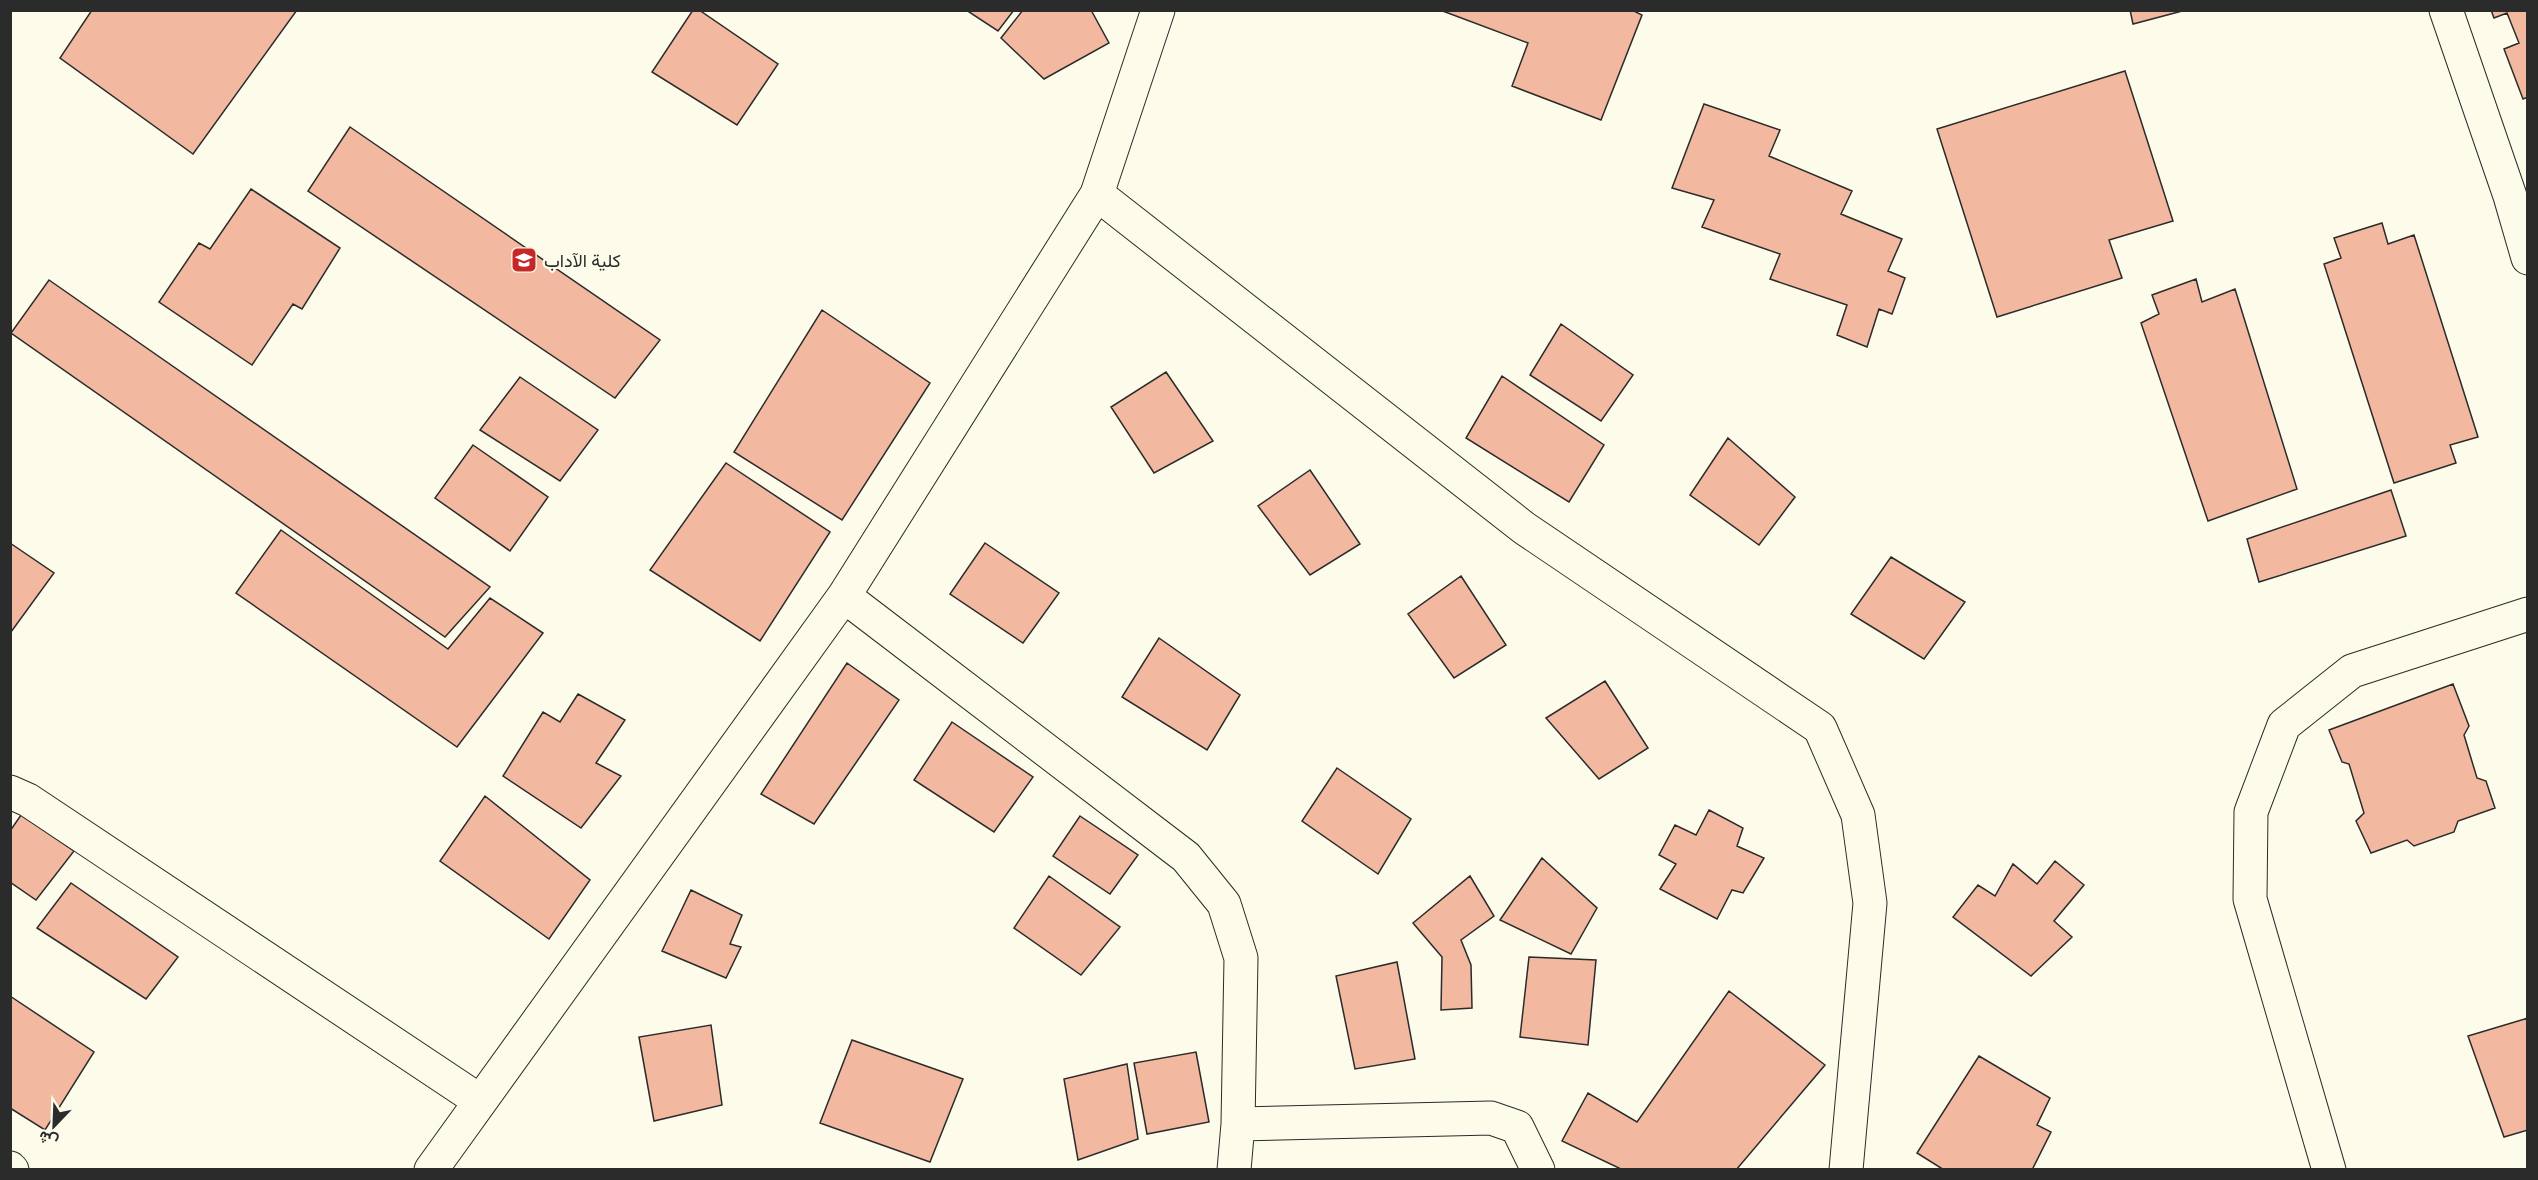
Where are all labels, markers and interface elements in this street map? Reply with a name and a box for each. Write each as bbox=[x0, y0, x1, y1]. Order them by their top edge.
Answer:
school or university icon: كلية الآداب bbox=[509, 245, 539, 275]
place label: كلية الآداب bbox=[544, 249, 621, 272]
north arrow bbox=[24, 1096, 84, 1156]
text: ش bbox=[35, 1127, 61, 1153]

